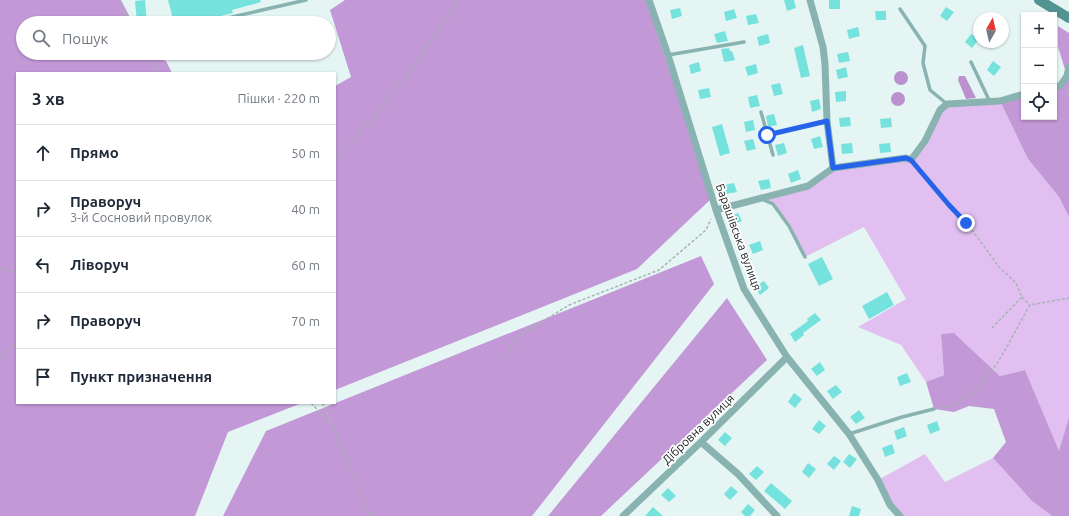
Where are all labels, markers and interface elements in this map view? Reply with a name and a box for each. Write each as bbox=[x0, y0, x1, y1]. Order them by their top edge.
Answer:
north arrow bbox=[973, 12, 1009, 48]
map controls bbox=[1021, 12, 1057, 120]
button: + bbox=[1021, 12, 1057, 48]
search box bbox=[16, 16, 336, 60]
icon: search bbox=[30, 27, 52, 49]
text: Пошук bbox=[62, 30, 108, 47]
button: − bbox=[1021, 48, 1057, 84]
button: locate bbox=[1021, 84, 1057, 120]
text: 3 хв bbox=[32, 89, 65, 108]
text: Пішки · 220 m bbox=[238, 91, 320, 105]
route start bbox=[758, 126, 776, 144]
icon: ahead bbox=[32, 142, 54, 164]
text: Прямо bbox=[70, 144, 119, 161]
text: 50 m bbox=[291, 146, 320, 160]
street label: Барашівська вулиця bbox=[714, 182, 764, 292]
text: Праворуч bbox=[70, 193, 141, 210]
icon: right bbox=[32, 198, 54, 220]
text: 40 m bbox=[291, 202, 320, 216]
text: 3-й Сосновий провулок bbox=[70, 210, 212, 224]
route end bbox=[957, 214, 975, 232]
icon: left bbox=[32, 254, 54, 276]
text: Ліворуч bbox=[70, 256, 129, 273]
text: 60 m bbox=[291, 258, 320, 272]
icon: right bbox=[32, 310, 54, 332]
text: Праворуч bbox=[70, 312, 141, 329]
text: 70 m bbox=[291, 314, 320, 328]
icon: arrive bbox=[32, 366, 54, 388]
text: Пункт призначення bbox=[70, 368, 212, 385]
street label: Дібровна вулиця bbox=[659, 391, 737, 467]

